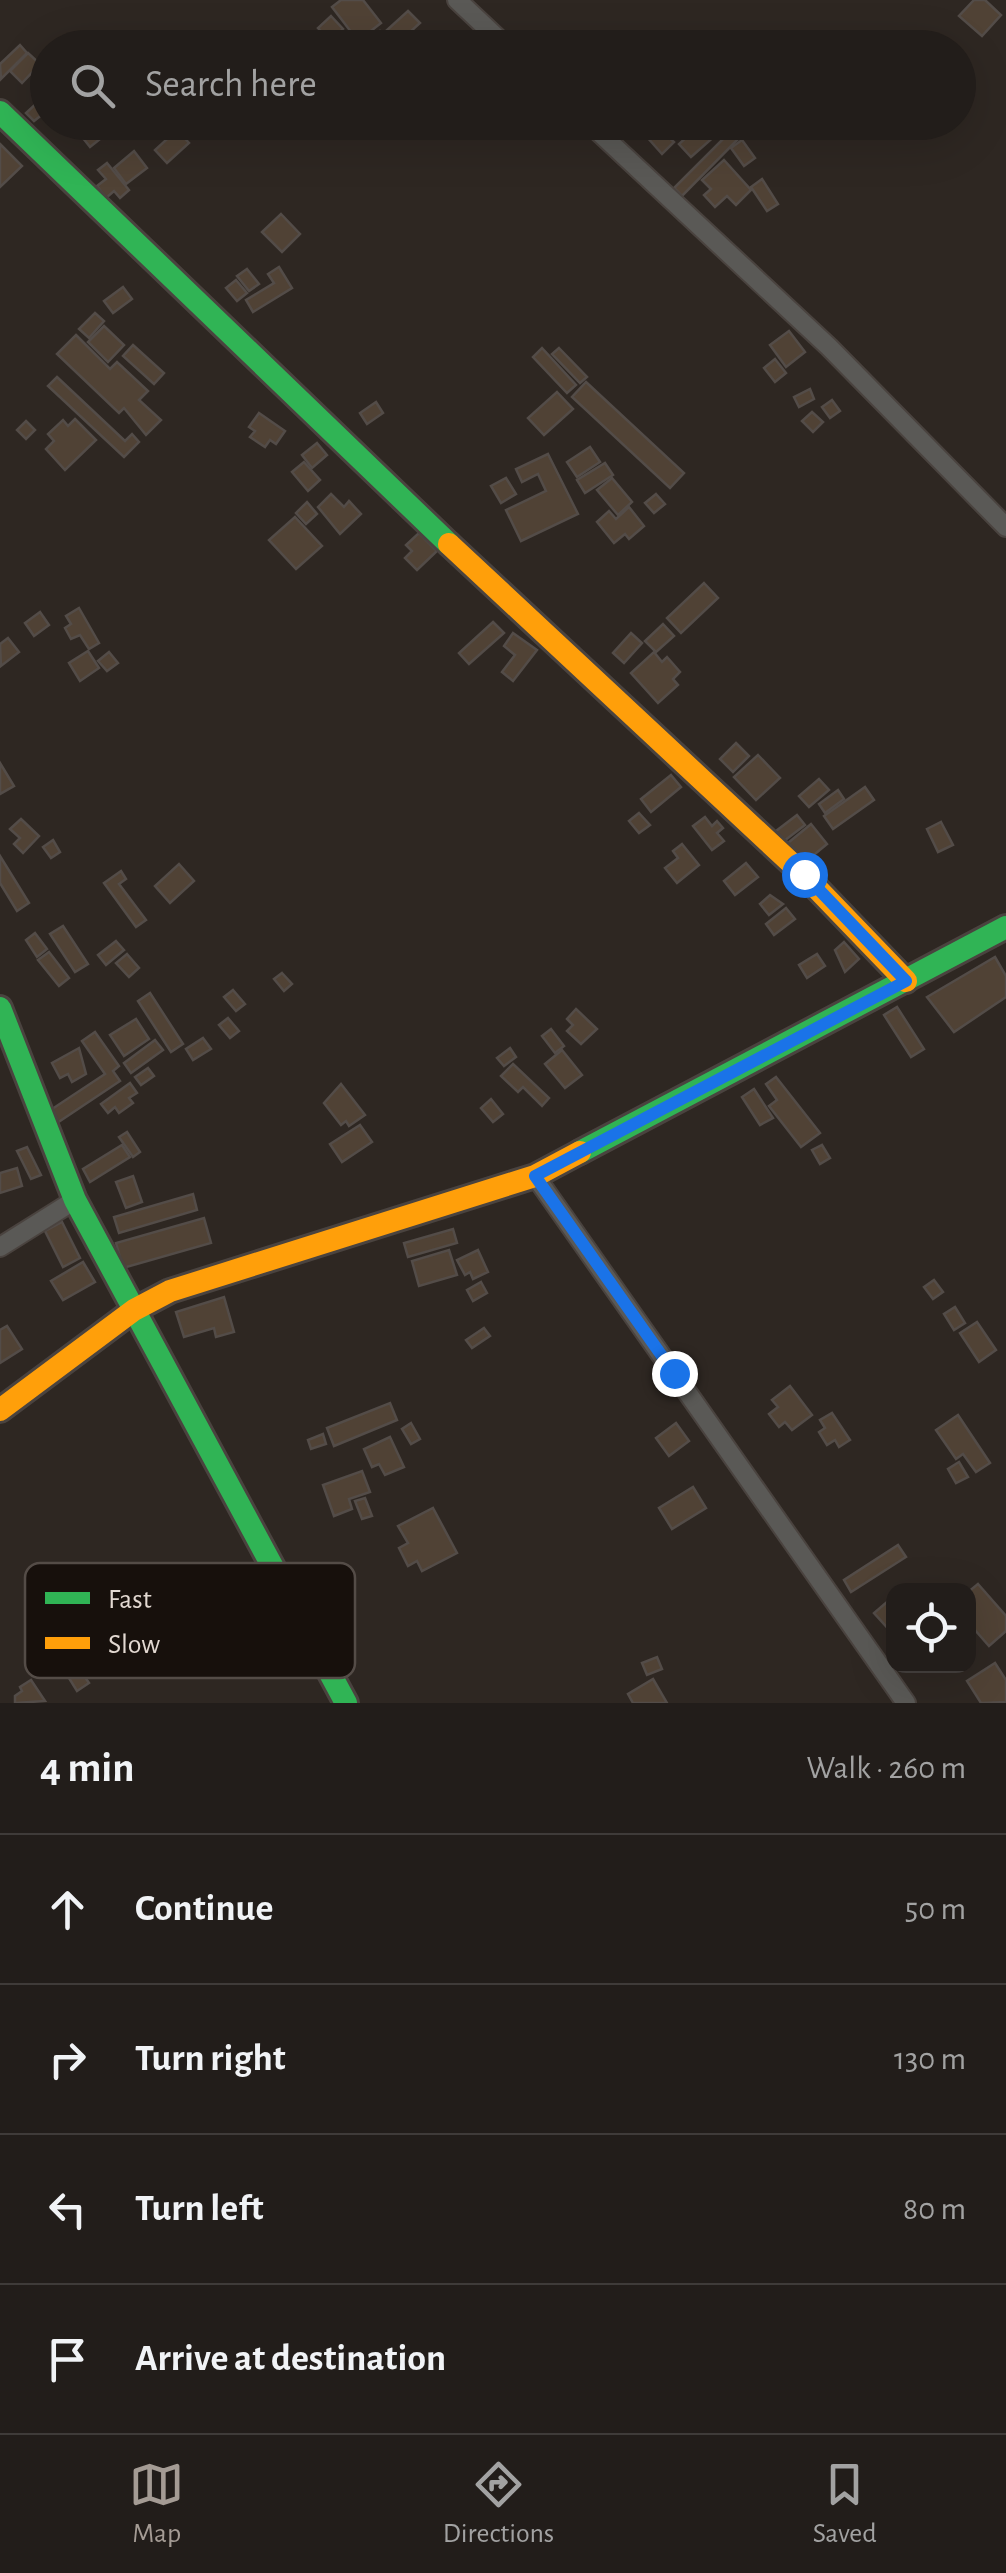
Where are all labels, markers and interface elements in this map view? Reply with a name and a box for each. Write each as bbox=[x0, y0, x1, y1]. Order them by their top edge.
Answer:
search box bbox=[30, 30, 976, 140]
icon: search bbox=[65, 58, 120, 113]
text: Search here bbox=[145, 66, 317, 104]
route start bbox=[782, 852, 828, 898]
route end bbox=[652, 1351, 698, 1397]
legend bbox=[25, 1563, 355, 1678]
map controls bbox=[886, 1583, 976, 1673]
button: locate bbox=[886, 1583, 976, 1673]
text: Fast bbox=[108, 1586, 152, 1614]
text: Slow bbox=[108, 1631, 160, 1659]
text: 4 min bbox=[40, 1747, 135, 1789]
text: Walk · 260 m bbox=[807, 1752, 966, 1784]
icon: ahead bbox=[40, 1882, 95, 1937]
text: Continue bbox=[135, 1890, 273, 1928]
text: 50 m bbox=[905, 1893, 966, 1925]
icon: right bbox=[40, 2032, 95, 2087]
text: Turn right bbox=[135, 2040, 285, 2078]
text: 130 m bbox=[894, 2043, 966, 2075]
icon: left bbox=[40, 2182, 95, 2237]
text: Turn left bbox=[135, 2190, 263, 2228]
text: 80 m bbox=[903, 2193, 966, 2225]
icon: arrive bbox=[40, 2332, 95, 2387]
text: Arrive at destination bbox=[135, 2340, 446, 2378]
tab: Map bbox=[129, 2457, 184, 2551]
tab: Directions bbox=[443, 2457, 554, 2551]
tab: Saved bbox=[813, 2457, 877, 2551]

